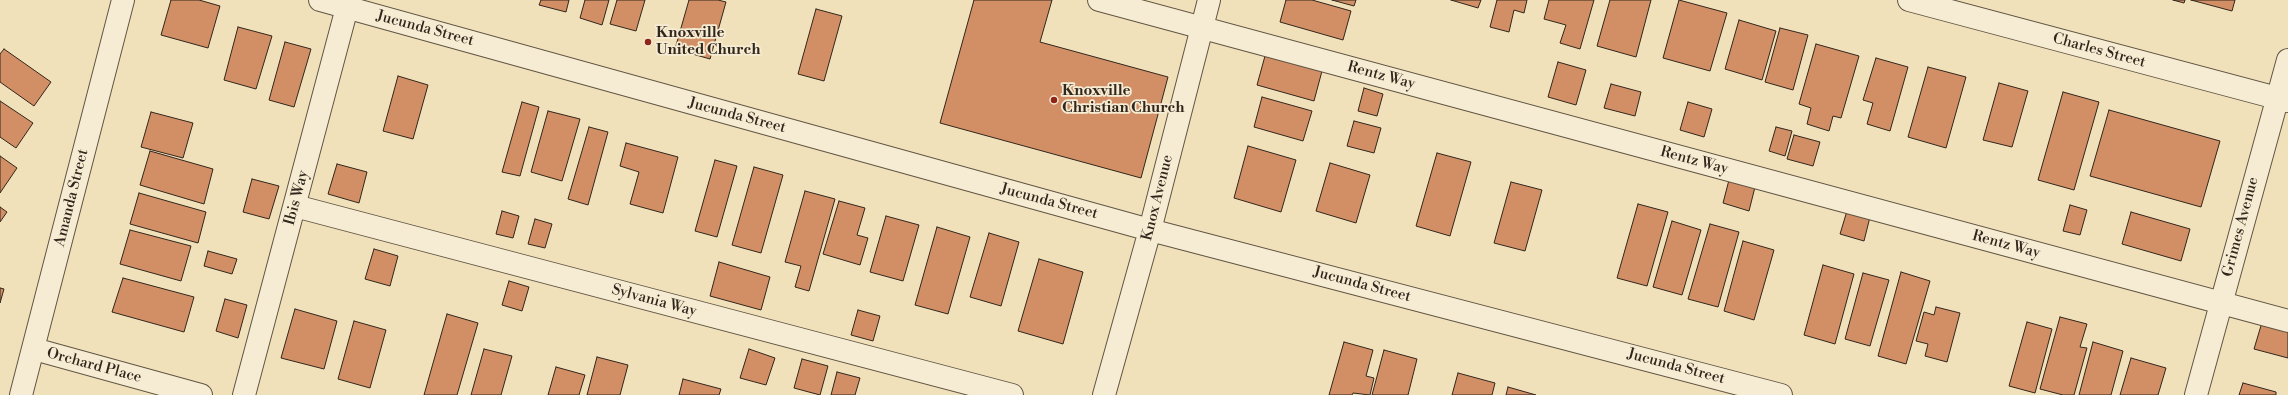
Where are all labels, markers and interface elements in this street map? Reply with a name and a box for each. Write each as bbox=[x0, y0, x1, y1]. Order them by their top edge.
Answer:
street label: Jucunda Street bbox=[374, 7, 476, 51]
place label: Knoxville United Church bbox=[656, 24, 760, 59]
street label: Charles Street bbox=[2051, 30, 2147, 72]
marker: Knoxville United Church bbox=[643, 37, 653, 47]
street label: Rentz Way bbox=[1345, 58, 1417, 94]
place label: Knoxville Christian Church bbox=[1062, 82, 1185, 117]
street label: Jucunda Street bbox=[686, 94, 788, 138]
marker: Knoxville Christian Church bbox=[1049, 95, 1059, 105]
street label: Rentz Way bbox=[1658, 143, 1730, 179]
street label: Amanda Street bbox=[51, 147, 93, 249]
street label: Knox Avenue bbox=[1139, 153, 1177, 243]
street label: Ibis Way bbox=[281, 169, 313, 227]
street label: Grimes Avenue bbox=[2219, 175, 2263, 279]
street label: Jucunda Street bbox=[998, 180, 1100, 224]
street label: Rentz Way bbox=[1970, 227, 2042, 263]
street label: Jucunda Street bbox=[1311, 263, 1413, 307]
street label: Sylvania Way bbox=[610, 281, 698, 321]
street label: Orchard Place bbox=[45, 345, 143, 387]
street label: Jucunda Street bbox=[1625, 345, 1727, 389]

